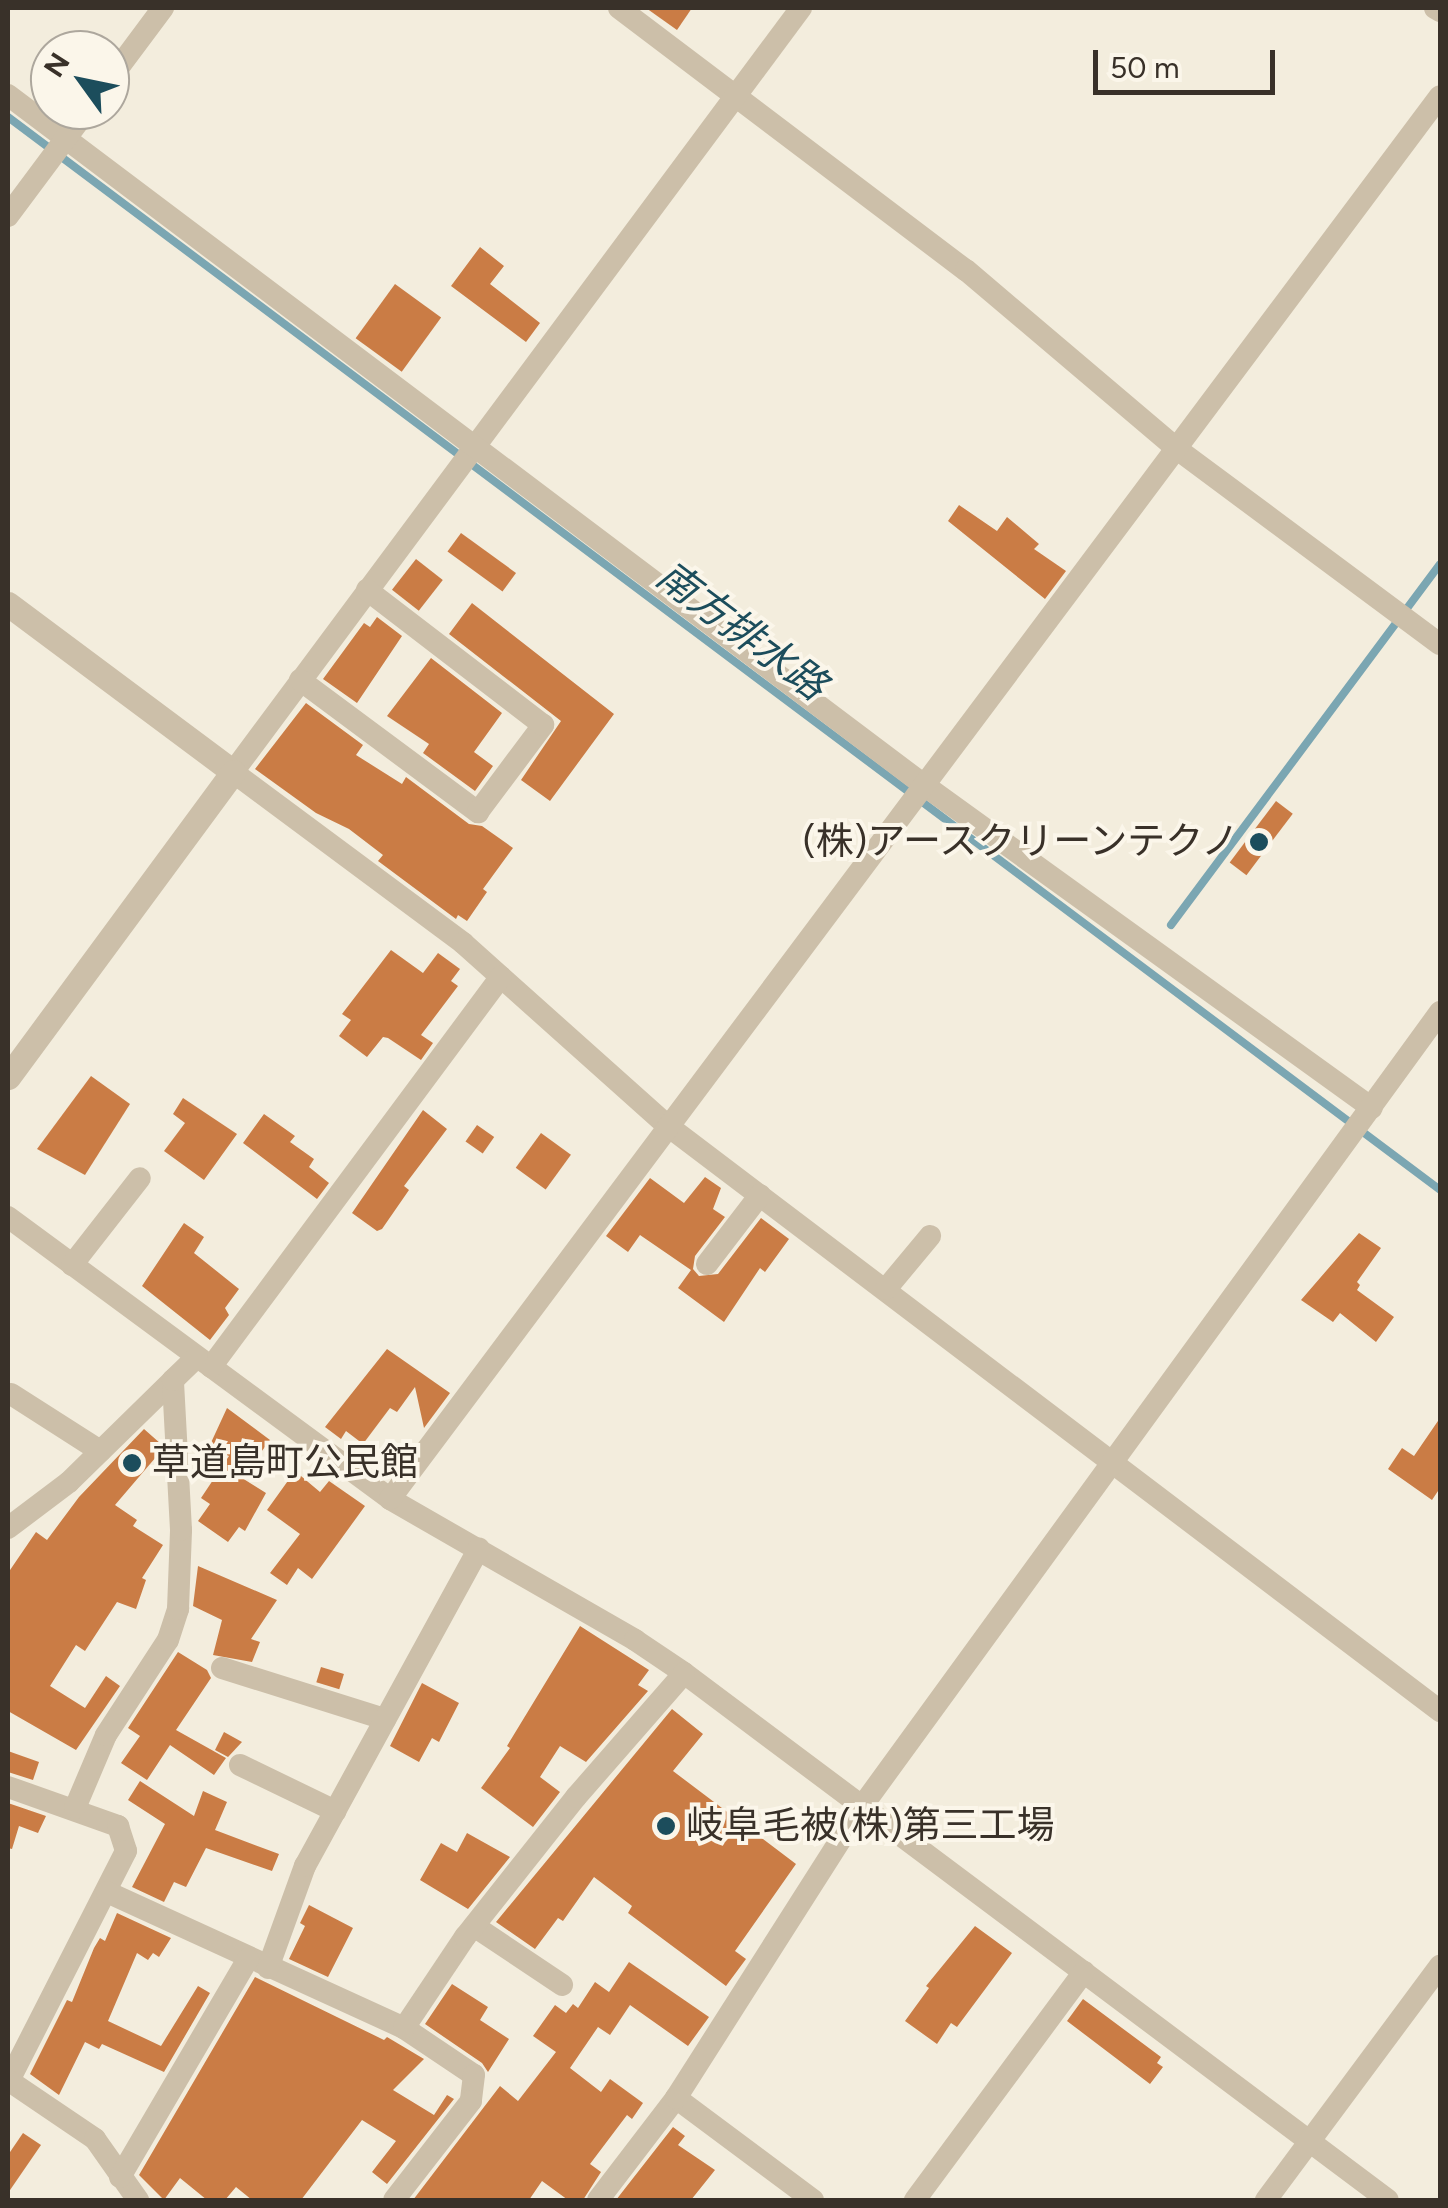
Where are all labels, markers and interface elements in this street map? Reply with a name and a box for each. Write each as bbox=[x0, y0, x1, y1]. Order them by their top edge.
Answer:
north arrow bbox=[30, 30, 130, 130]
scale bar bbox=[1098, 30, 1280, 92]
text: N bbox=[36, 46, 77, 83]
text: 50 m bbox=[1110, 49, 1179, 86]
water label: 南方排水路 bbox=[648, 551, 836, 709]
place label: (株)アースクリーンテクノ bbox=[797, 819, 1239, 865]
marker: (株)アースクリーンテクノ bbox=[1248, 831, 1270, 853]
place label: 草道島町公民館 bbox=[152, 1440, 418, 1486]
marker: 草道島町公民館 bbox=[121, 1452, 143, 1474]
place label: 岐阜毛被(株)第三工場 bbox=[686, 1803, 1055, 1849]
marker: 岐阜毛被(株)第三工場 bbox=[655, 1815, 677, 1837]

